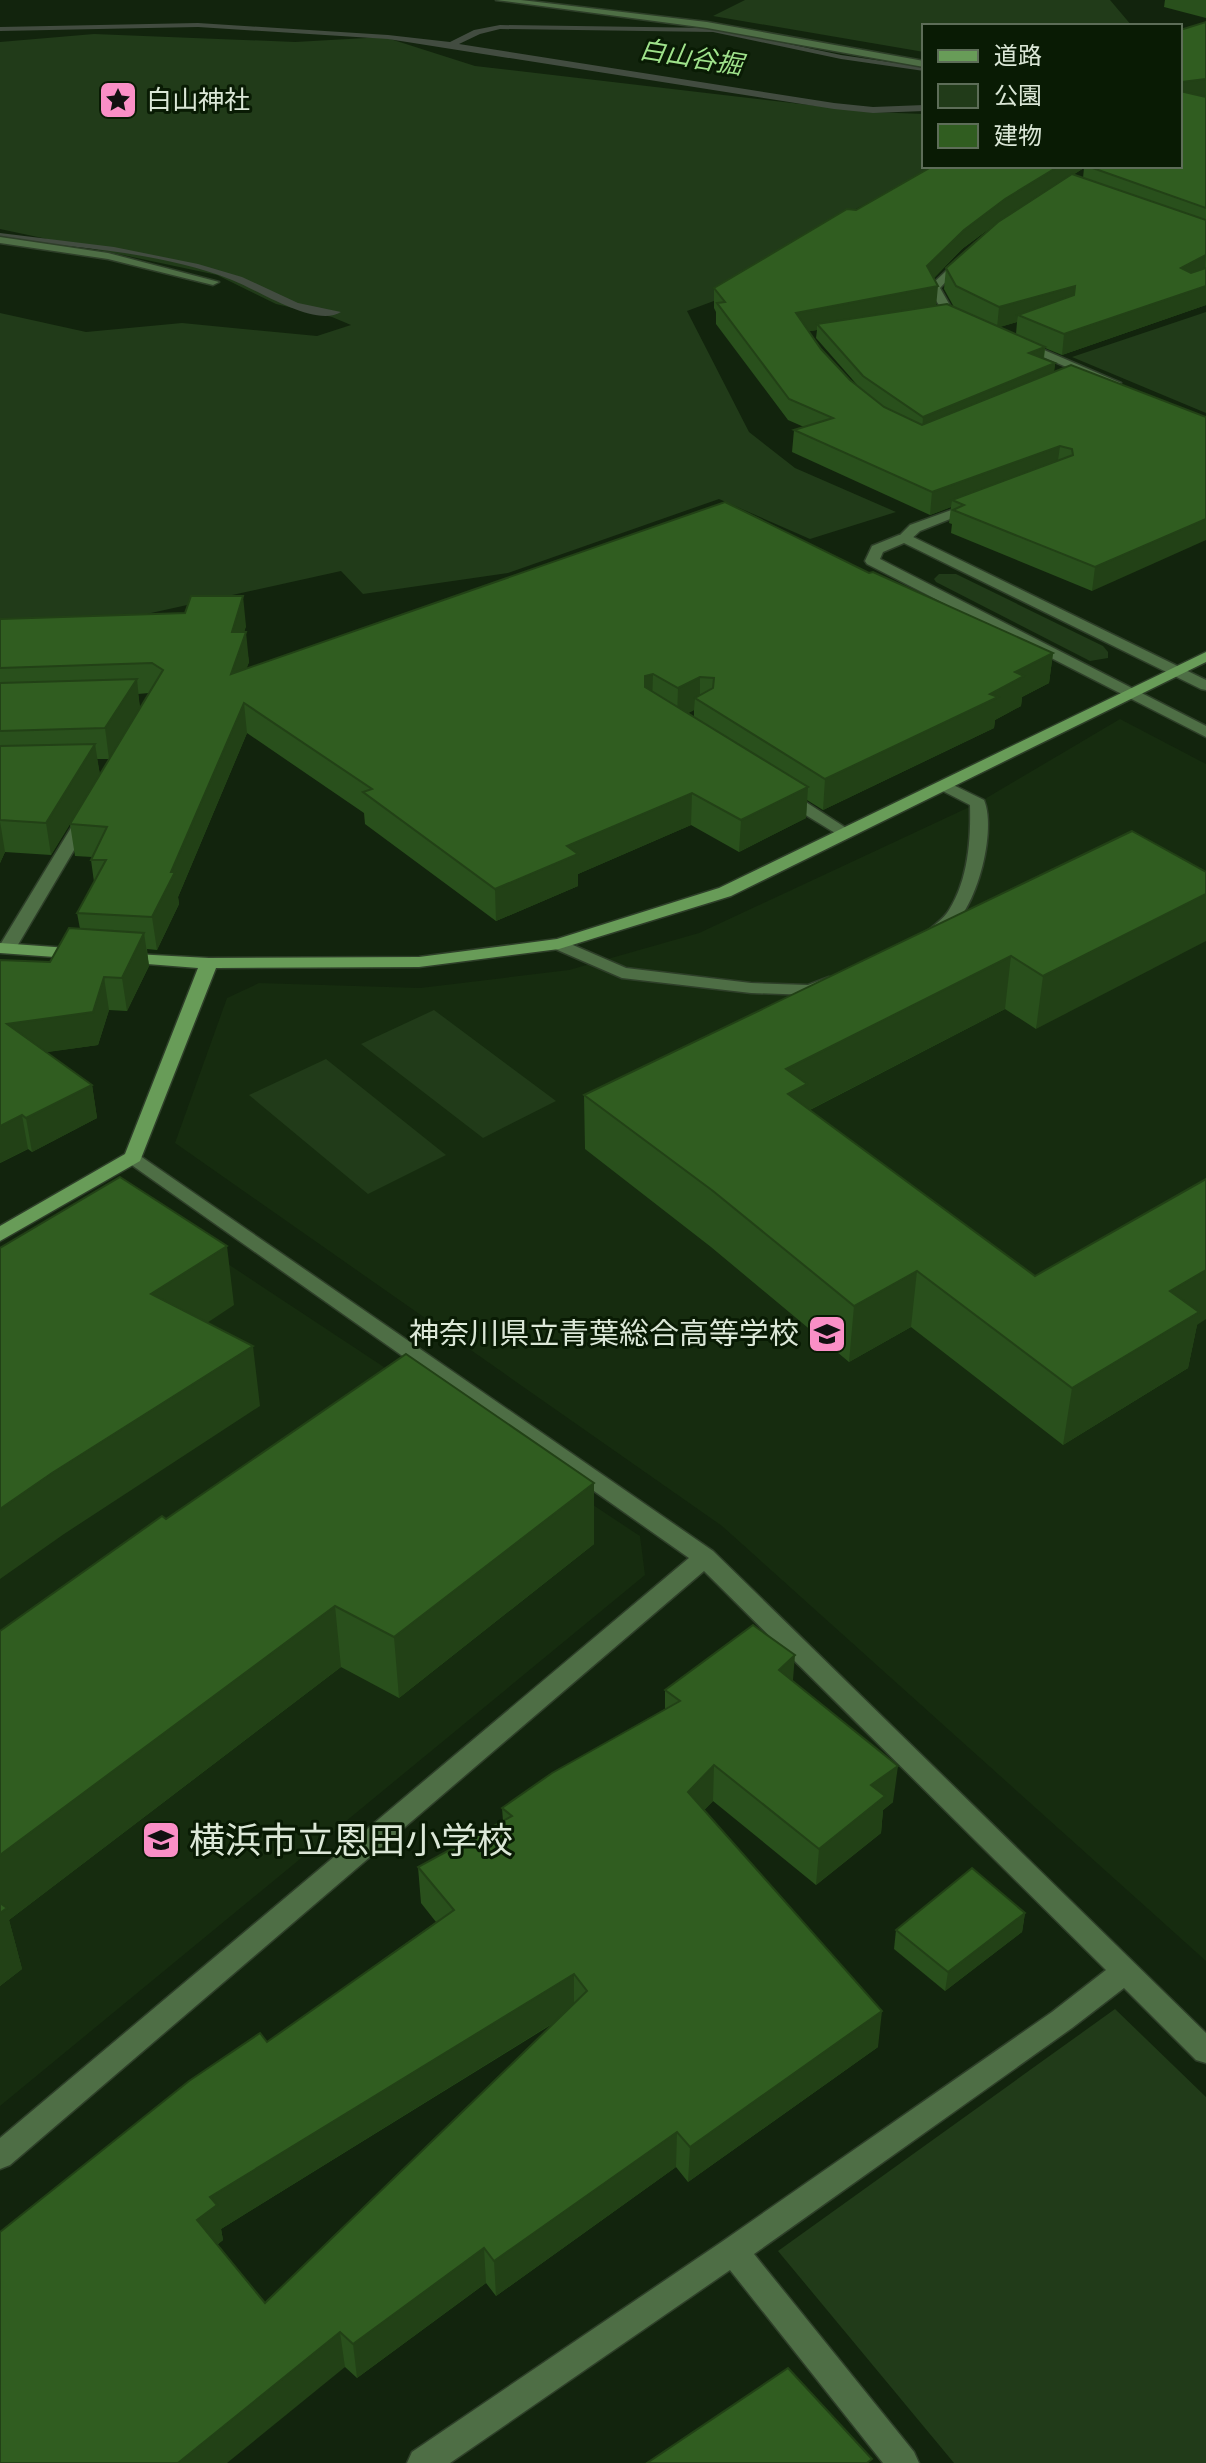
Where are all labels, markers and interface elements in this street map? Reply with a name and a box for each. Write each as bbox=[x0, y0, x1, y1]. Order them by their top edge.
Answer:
legend bbox=[922, 24, 1182, 168]
water label: 白山谷掘 bbox=[637, 32, 749, 82]
text: 道路 bbox=[994, 40, 1042, 71]
place icon: 白山神社 bbox=[97, 79, 139, 121]
text: 公園 bbox=[994, 80, 1042, 111]
place label: 白山神社 bbox=[146, 83, 250, 116]
text: 建物 bbox=[994, 120, 1042, 151]
place label: 神奈川県立青葉総合高等学校 bbox=[409, 1313, 799, 1352]
school or university icon: 神奈川県立青葉総合高等学校 bbox=[806, 1313, 848, 1355]
place label: 横浜市立恩田小学校 bbox=[189, 1816, 513, 1863]
school or university icon: 横浜市立恩田小学校 bbox=[140, 1819, 182, 1861]

